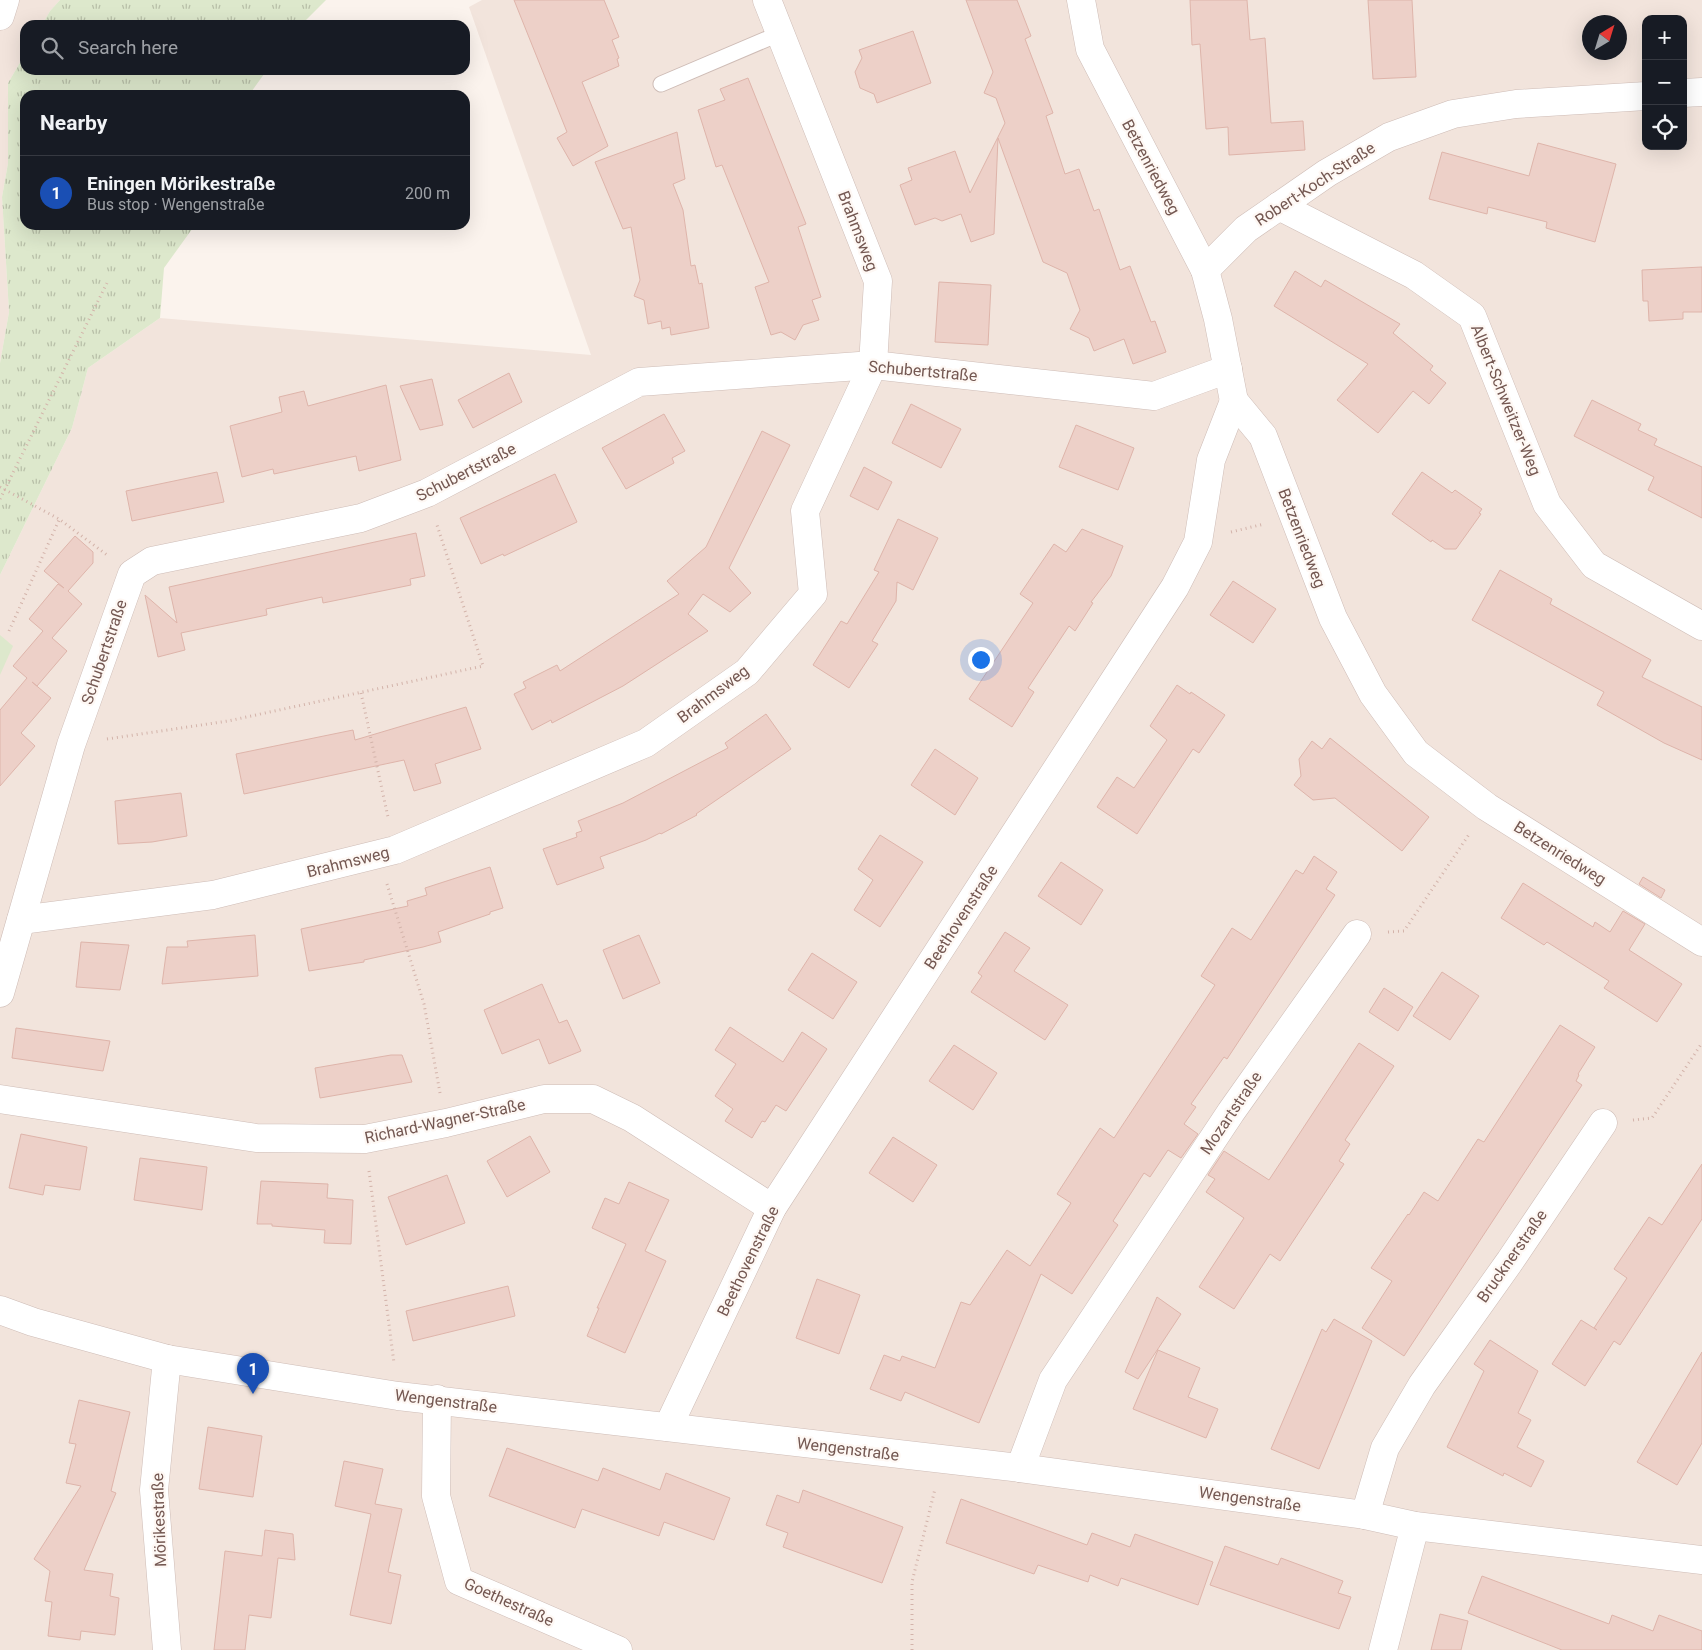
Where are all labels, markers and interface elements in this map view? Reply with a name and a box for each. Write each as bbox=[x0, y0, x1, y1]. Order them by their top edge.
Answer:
north arrow bbox=[1582, 15, 1627, 60]
map controls bbox=[1642, 15, 1687, 150]
button: + bbox=[1642, 15, 1687, 60]
search box bbox=[20, 20, 470, 75]
icon: search bbox=[38, 34, 66, 62]
text: Search here bbox=[78, 36, 178, 59]
button: − bbox=[1642, 60, 1687, 105]
button: locate bbox=[1642, 105, 1687, 150]
text: Nearby bbox=[40, 111, 107, 135]
street label: Betzenriedweg bbox=[1118, 116, 1184, 218]
street label: Robert-Koch-Straße bbox=[1252, 138, 1378, 230]
text: Eningen Mörikestraße bbox=[87, 172, 275, 195]
text: 1 bbox=[51, 184, 61, 203]
text: 200 m bbox=[405, 184, 450, 203]
street label: Brahmsweg bbox=[834, 188, 882, 274]
text: Bus stop · Wengenstraße bbox=[87, 195, 264, 214]
street label: Albert-Schweitzer-Weg bbox=[1467, 322, 1545, 478]
street label: Schubertstraße bbox=[868, 357, 978, 385]
street label: Schubertstraße bbox=[413, 439, 519, 505]
street label: Betzenriedweg bbox=[1274, 486, 1330, 590]
street label: Schubertstraße bbox=[77, 597, 131, 707]
your location bbox=[968, 647, 994, 673]
street label: Brahmsweg bbox=[674, 661, 752, 727]
street label: Betzenriedweg bbox=[1510, 817, 1610, 889]
street label: Brahmsweg bbox=[305, 843, 391, 881]
street label: Beethovenstraße bbox=[920, 861, 1002, 973]
street label: Mozartstraße bbox=[1196, 1068, 1266, 1158]
street label: Richard-Wagner-Straße bbox=[363, 1095, 527, 1147]
street label: Beethovenstraße bbox=[713, 1203, 783, 1319]
street label: Brucknerstraße bbox=[1473, 1206, 1551, 1306]
pin: 1 bbox=[237, 1353, 269, 1394]
street label: Wengenstraße bbox=[394, 1385, 498, 1417]
street label: Wengenstraße bbox=[796, 1433, 900, 1465]
street label: Mörikestraße bbox=[148, 1473, 170, 1567]
street label: Wengenstraße bbox=[1198, 1482, 1302, 1516]
street label: Goethestraße bbox=[461, 1574, 557, 1630]

